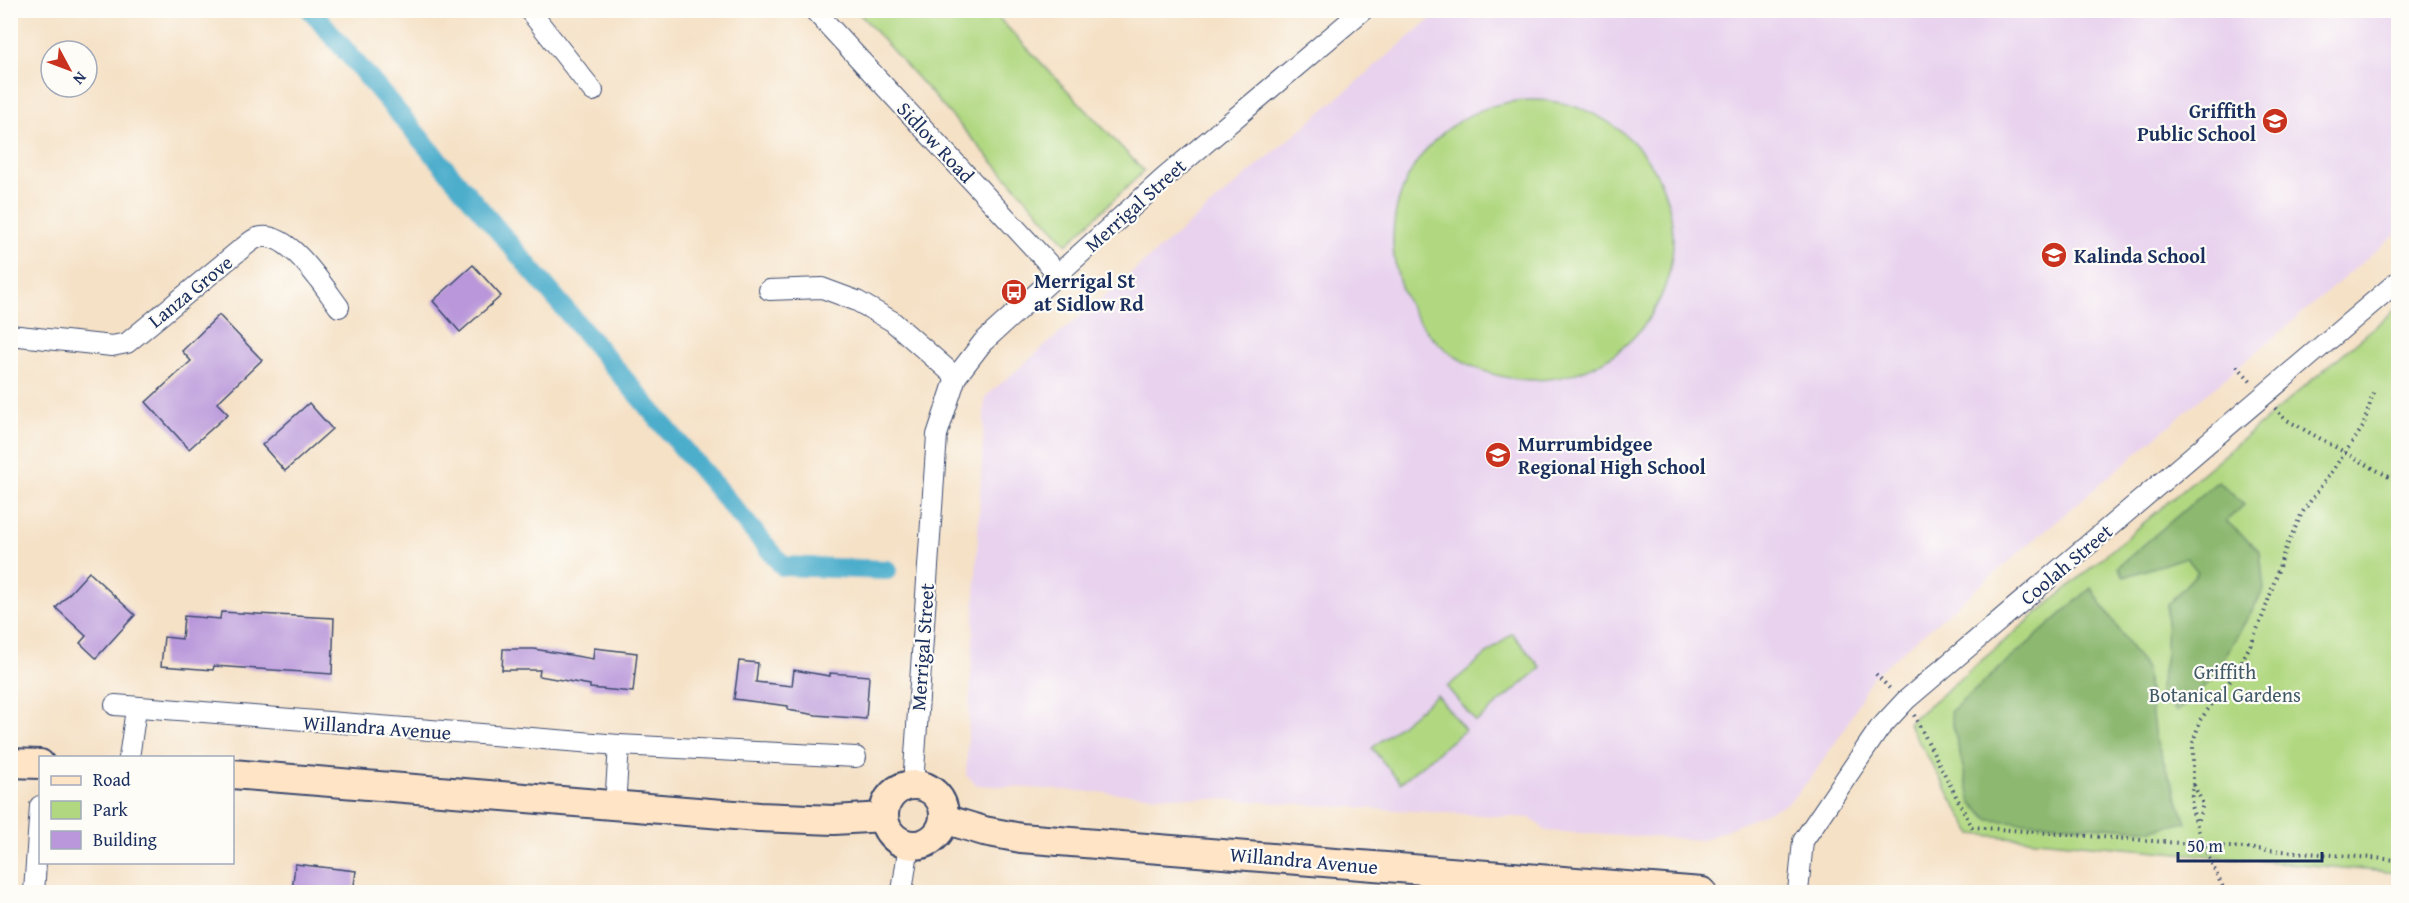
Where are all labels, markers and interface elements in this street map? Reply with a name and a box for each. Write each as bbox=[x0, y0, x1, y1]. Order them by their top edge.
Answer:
north arrow bbox=[39, 39, 99, 99]
text: N bbox=[68, 67, 93, 91]
street label: Sidlow Road bbox=[891, 95, 982, 189]
place label: Griffith Public School bbox=[2137, 96, 2256, 148]
school or university icon: Griffith Public School bbox=[2260, 106, 2290, 136]
street label: Merrigal Street bbox=[1078, 151, 1192, 259]
school or university icon: Kalinda School bbox=[2039, 240, 2069, 270]
place label: Kalinda School bbox=[2074, 241, 2206, 270]
street label: Lanza Grove bbox=[141, 248, 239, 334]
place label: Merrigal St at Sidlow Rd bbox=[1034, 266, 1144, 318]
bus stop icon: Merrigal St at Sidlow Rd bbox=[999, 277, 1029, 307]
place label: Murrumbidgee Regional High School bbox=[1518, 429, 1706, 481]
school or university icon: Murrumbidgee Regional High School bbox=[1483, 440, 1513, 470]
street label: Coolah Street bbox=[2014, 517, 2118, 611]
street label: Merrigal Street bbox=[903, 582, 941, 712]
park label: Griffith Botanical Gardens bbox=[2149, 657, 2301, 709]
street label: Willandra Avenue bbox=[302, 707, 452, 747]
legend bbox=[39, 756, 234, 864]
text: Road bbox=[93, 766, 131, 793]
text: Park bbox=[93, 796, 129, 823]
scale bar bbox=[2178, 825, 2322, 863]
text: Building bbox=[93, 826, 157, 853]
text: 50 m bbox=[2187, 832, 2223, 859]
street label: Willandra Avenue bbox=[1229, 839, 1379, 881]

